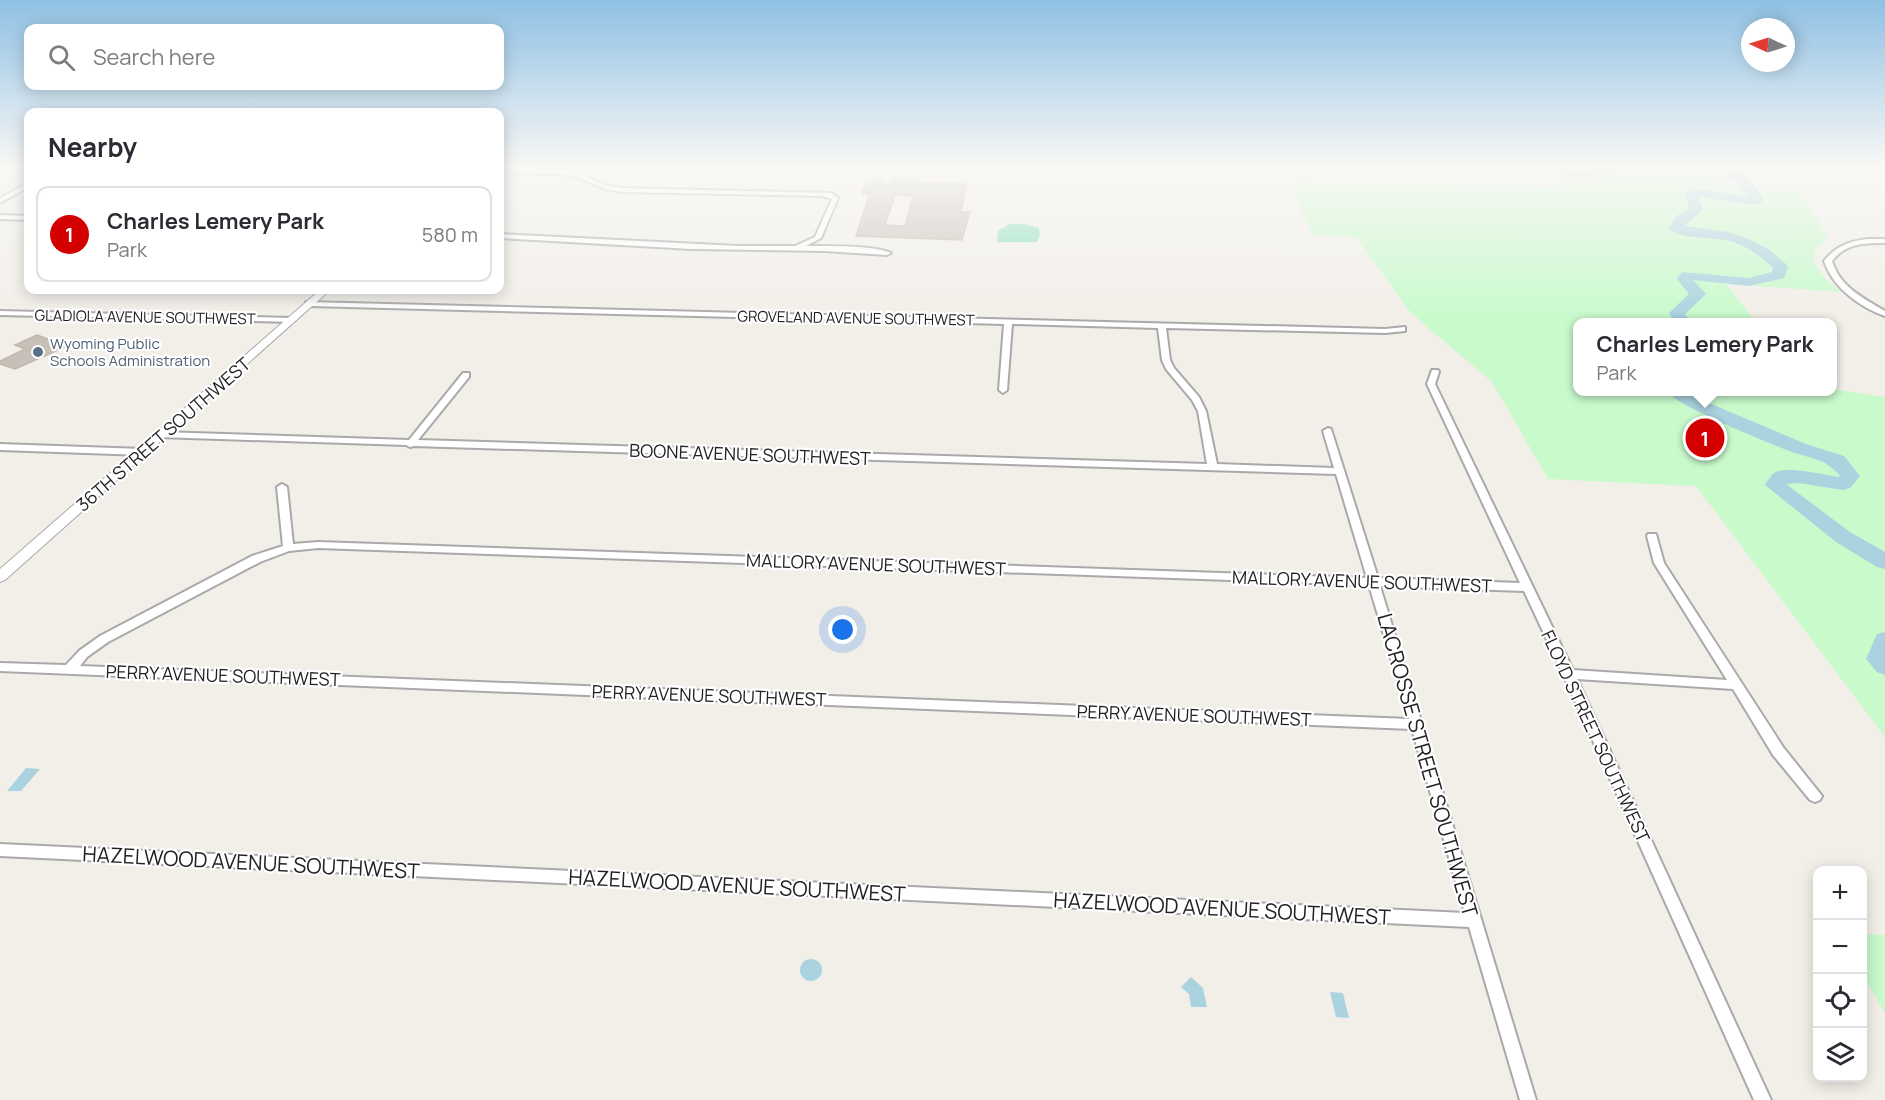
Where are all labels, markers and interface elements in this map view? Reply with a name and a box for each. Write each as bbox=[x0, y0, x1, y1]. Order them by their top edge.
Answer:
north arrow bbox=[1741, 18, 1795, 72]
search box bbox=[24, 24, 504, 90]
icon: search bbox=[45, 41, 78, 74]
text: Search here bbox=[93, 42, 215, 72]
text: Nearby bbox=[48, 129, 137, 165]
text: Charles Lemery Park bbox=[107, 206, 324, 236]
text: 1 bbox=[65, 221, 74, 248]
text: 580 m bbox=[422, 221, 478, 248]
text: Park bbox=[107, 236, 147, 263]
street label: GLADIOLA AVENUE SOUTHWEST bbox=[34, 305, 256, 329]
street label: GROVELAND AVENUE SOUTHWEST bbox=[737, 305, 975, 331]
popup bbox=[1573, 318, 1837, 396]
text: Charles Lemery Park bbox=[1597, 329, 1813, 359]
place label: Wyoming Public Schools Administration bbox=[50, 333, 210, 371]
marker: Wyoming Public Schools Administration bbox=[31, 345, 45, 359]
street label: 36TH STREET SOUTHWEST bbox=[71, 351, 255, 516]
text: Park bbox=[1597, 359, 1636, 386]
pin: 1 bbox=[1686, 416, 1724, 460]
street label: BOONE AVENUE SOUTHWEST bbox=[629, 438, 871, 470]
street label: MALLORY AVENUE SOUTHWEST bbox=[746, 547, 1007, 581]
street label: MALLORY AVENUE SOUTHWEST bbox=[1232, 564, 1493, 598]
street label: LACROSSE STREET SOUTHWEST bbox=[1371, 610, 1485, 920]
your location bbox=[828, 615, 857, 644]
street label: FLOYD STREET SOUTHWEST bbox=[1536, 626, 1656, 846]
street label: PERRY AVENUE SOUTHWEST bbox=[105, 659, 341, 691]
street label: PERRY AVENUE SOUTHWEST bbox=[591, 679, 827, 711]
street label: PERRY AVENUE SOUTHWEST bbox=[1076, 699, 1312, 731]
street label: HAZELWOOD AVENUE SOUTHWEST bbox=[82, 839, 421, 885]
street label: HAZELWOOD AVENUE SOUTHWEST bbox=[568, 862, 907, 908]
map controls bbox=[1813, 866, 1867, 1082]
button: + bbox=[1813, 866, 1867, 920]
street label: HAZELWOOD AVENUE SOUTHWEST bbox=[1053, 885, 1392, 931]
button: − bbox=[1813, 920, 1867, 974]
button: locate bbox=[1813, 974, 1867, 1028]
button: layers bbox=[1813, 1028, 1867, 1082]

